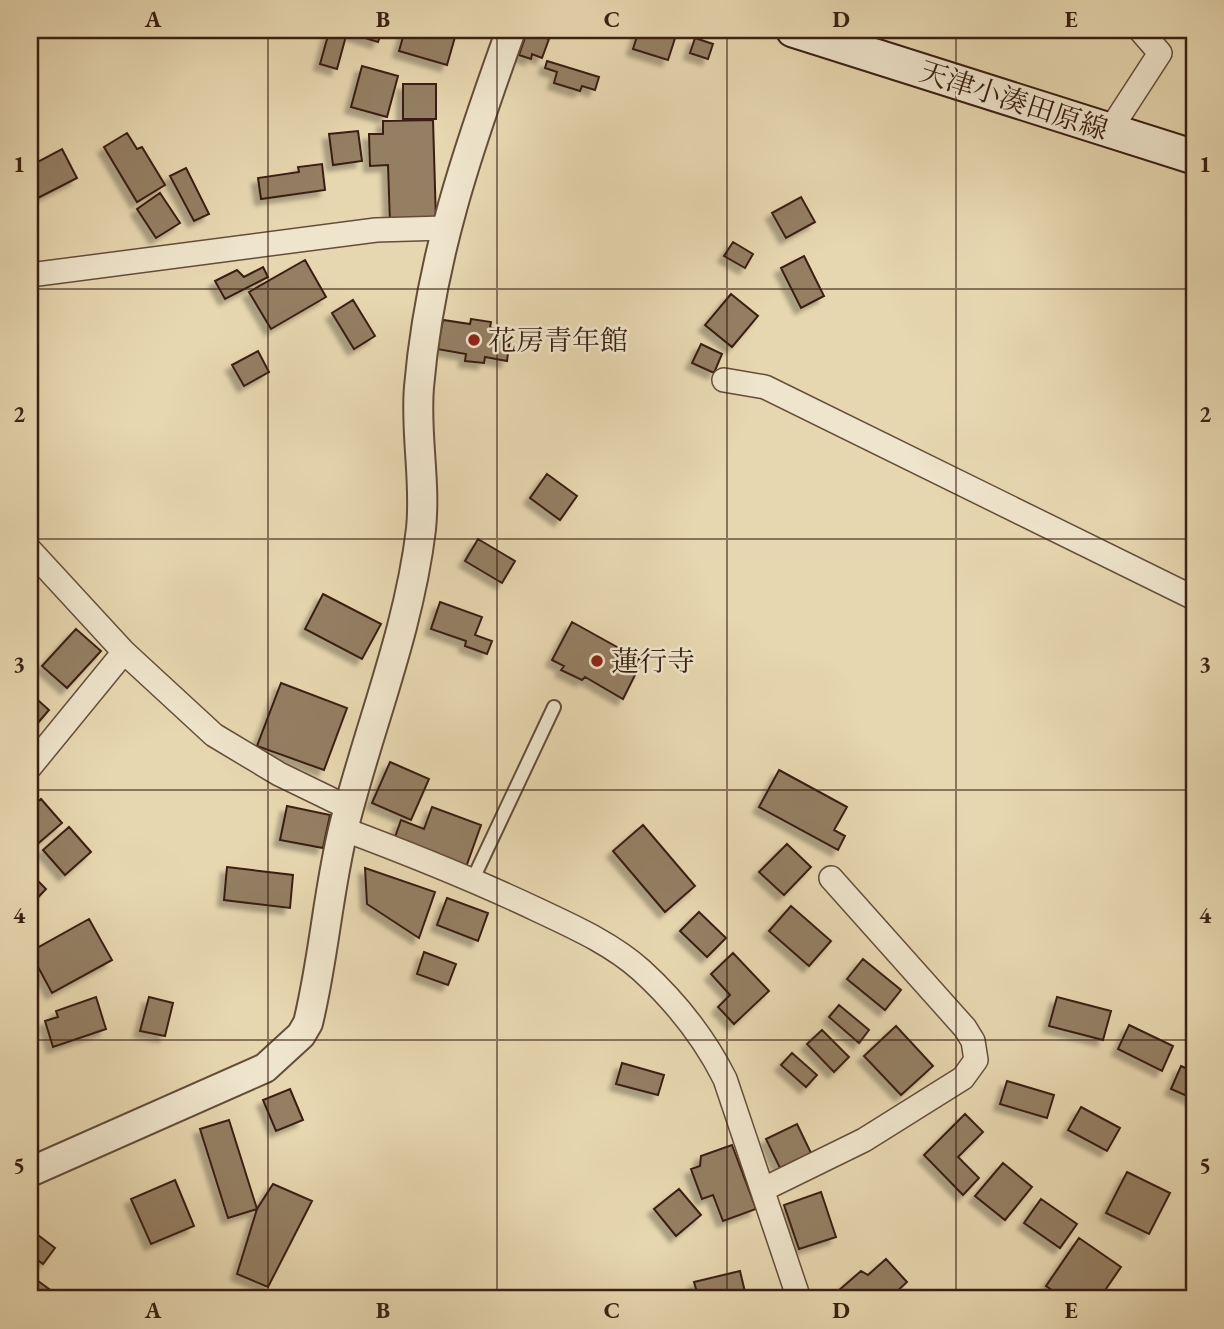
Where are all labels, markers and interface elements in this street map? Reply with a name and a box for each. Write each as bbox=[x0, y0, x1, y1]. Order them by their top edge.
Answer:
text: A bbox=[144, 4, 162, 34]
text: B bbox=[376, 4, 390, 34]
text: C bbox=[604, 4, 620, 34]
text: D bbox=[832, 4, 850, 34]
text: E bbox=[1064, 4, 1078, 34]
street label: 天津小湊田原線 bbox=[915, 53, 1113, 147]
text: 1 bbox=[13, 149, 25, 179]
text: 1 bbox=[1199, 149, 1211, 179]
place label: 花房青年館 bbox=[488, 322, 628, 358]
marker: 花房青年館 bbox=[466, 332, 482, 348]
text: 2 bbox=[13, 399, 25, 429]
text: 2 bbox=[1199, 399, 1211, 429]
place label: 蓮行寺 bbox=[611, 643, 695, 679]
text: 3 bbox=[13, 649, 25, 679]
text: 3 bbox=[1199, 649, 1211, 679]
marker: 蓮行寺 bbox=[589, 653, 605, 669]
text: 4 bbox=[13, 900, 26, 930]
text: 4 bbox=[1199, 900, 1212, 930]
text: 5 bbox=[13, 1150, 25, 1180]
text: 5 bbox=[1199, 1150, 1211, 1180]
text: A bbox=[144, 1295, 162, 1325]
text: B bbox=[376, 1295, 390, 1325]
text: C bbox=[604, 1295, 620, 1325]
text: D bbox=[832, 1295, 850, 1325]
text: E bbox=[1064, 1295, 1078, 1325]

